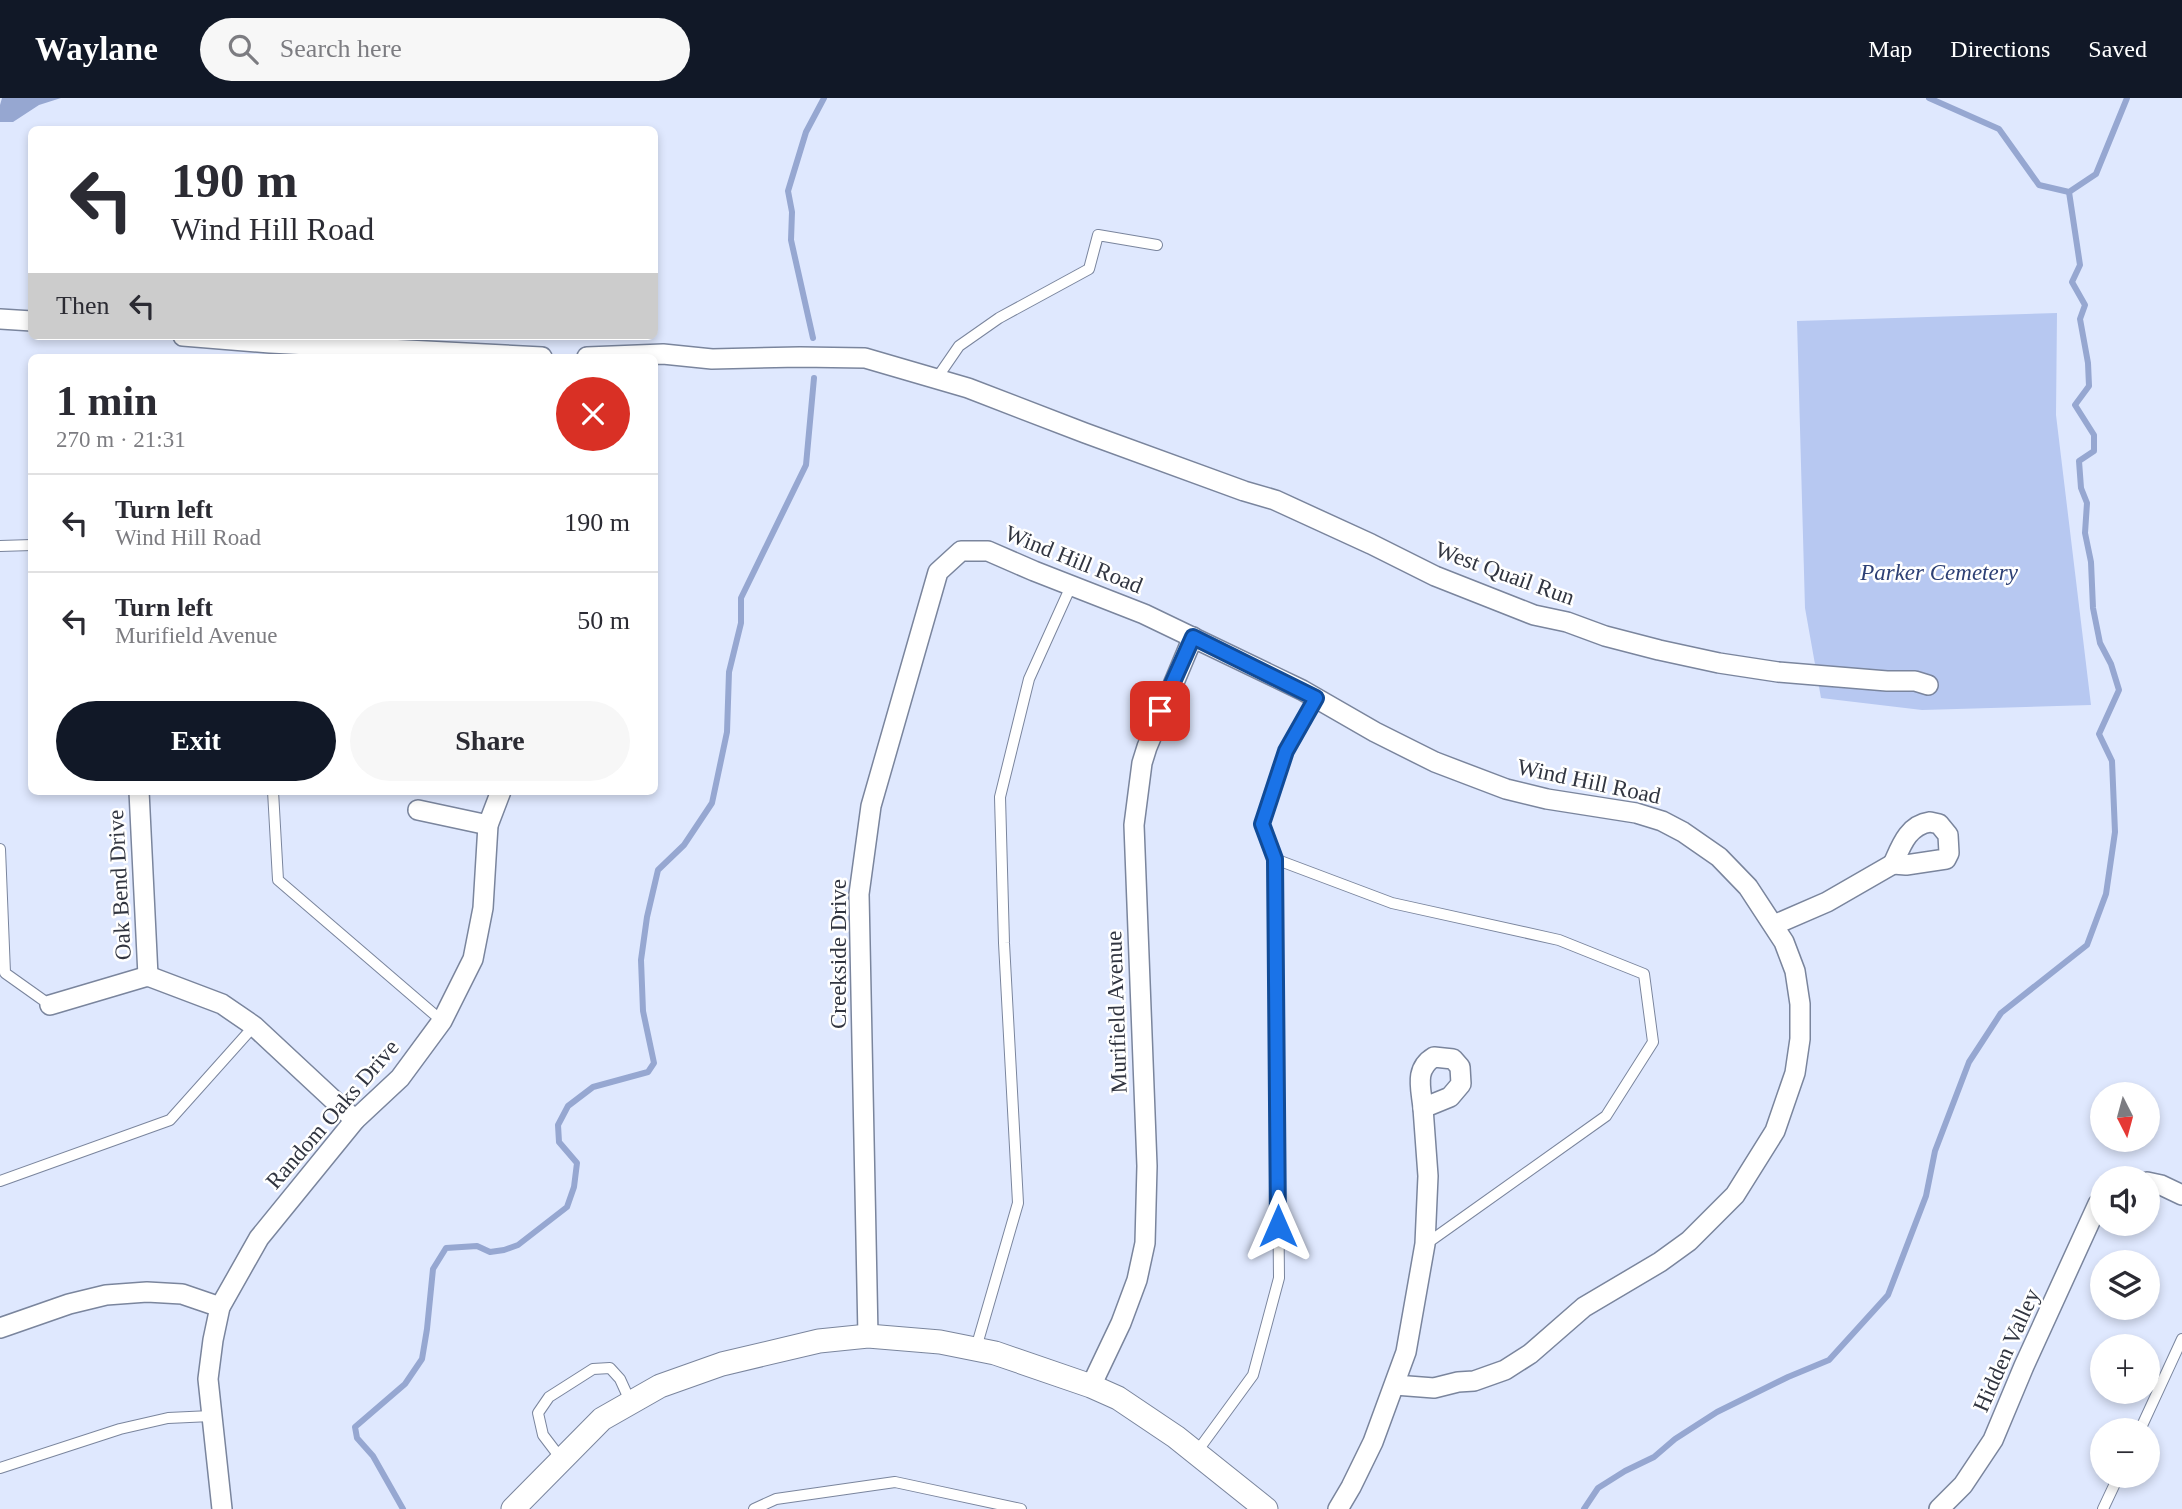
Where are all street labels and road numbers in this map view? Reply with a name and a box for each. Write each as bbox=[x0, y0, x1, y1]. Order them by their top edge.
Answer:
street label: Wind Hill Road bbox=[1001, 521, 1147, 599]
street label: West Quail Run bbox=[1432, 537, 1578, 610]
street label: Wind Hill Road bbox=[1515, 754, 1663, 809]
street label: Oak Bend Drive bbox=[103, 809, 136, 961]
street label: Creekside Drive bbox=[826, 879, 851, 1029]
street label: Murifield Avenue bbox=[1101, 930, 1132, 1094]
street label: Random Oaks Drive bbox=[261, 1035, 404, 1194]
street label: Hidden Valley bbox=[1968, 1284, 2045, 1415]

